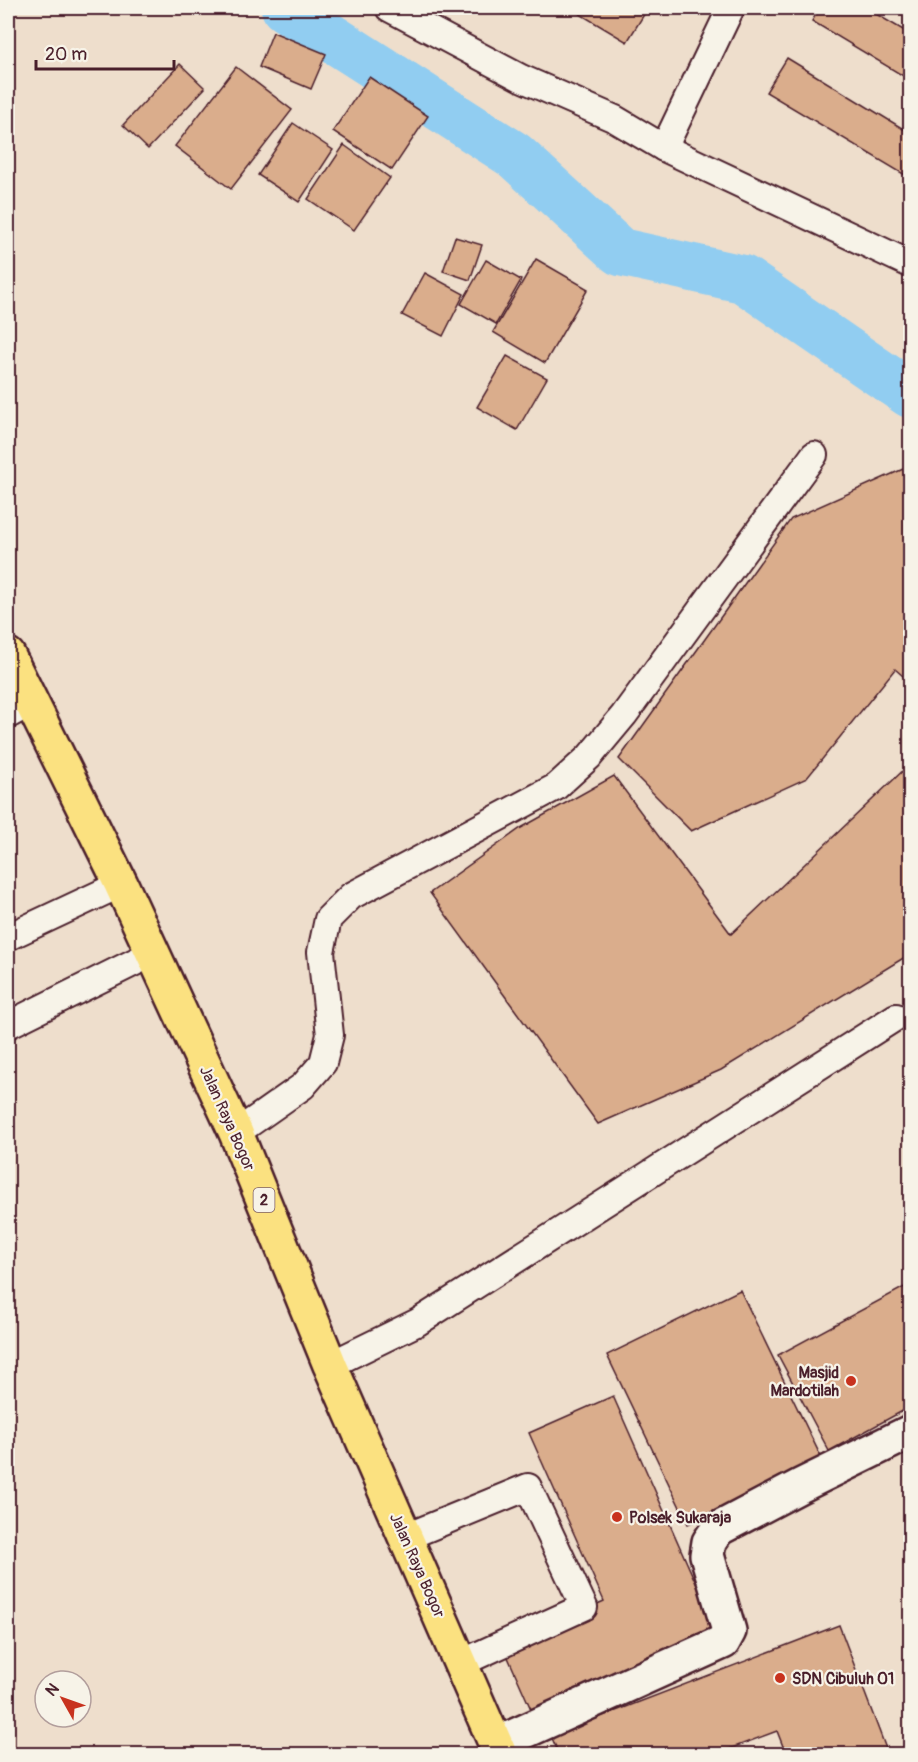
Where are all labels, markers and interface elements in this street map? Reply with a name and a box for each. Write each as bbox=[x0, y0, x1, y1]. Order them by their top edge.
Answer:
scale bar bbox=[36, 33, 174, 71]
text: 20 m bbox=[45, 43, 87, 66]
street label: Jalan Raya Bogor bbox=[195, 1063, 259, 1174]
road number: 2 bbox=[254, 1188, 274, 1212]
place label: Masjid Mardotilah bbox=[770, 1363, 839, 1401]
marker: Masjid Mardotilah bbox=[844, 1374, 858, 1388]
place label: Polsek Sukaraja bbox=[629, 1508, 732, 1528]
street label: Jalan Raya Bogor bbox=[385, 1510, 449, 1621]
marker: Polsek Sukaraja bbox=[610, 1510, 624, 1524]
north arrow bbox=[33, 1669, 93, 1729]
place label: SDN Cibuluh 01 bbox=[792, 1669, 894, 1689]
marker: SDN Cibuluh 01 bbox=[773, 1671, 787, 1685]
text: N bbox=[41, 1679, 64, 1701]

